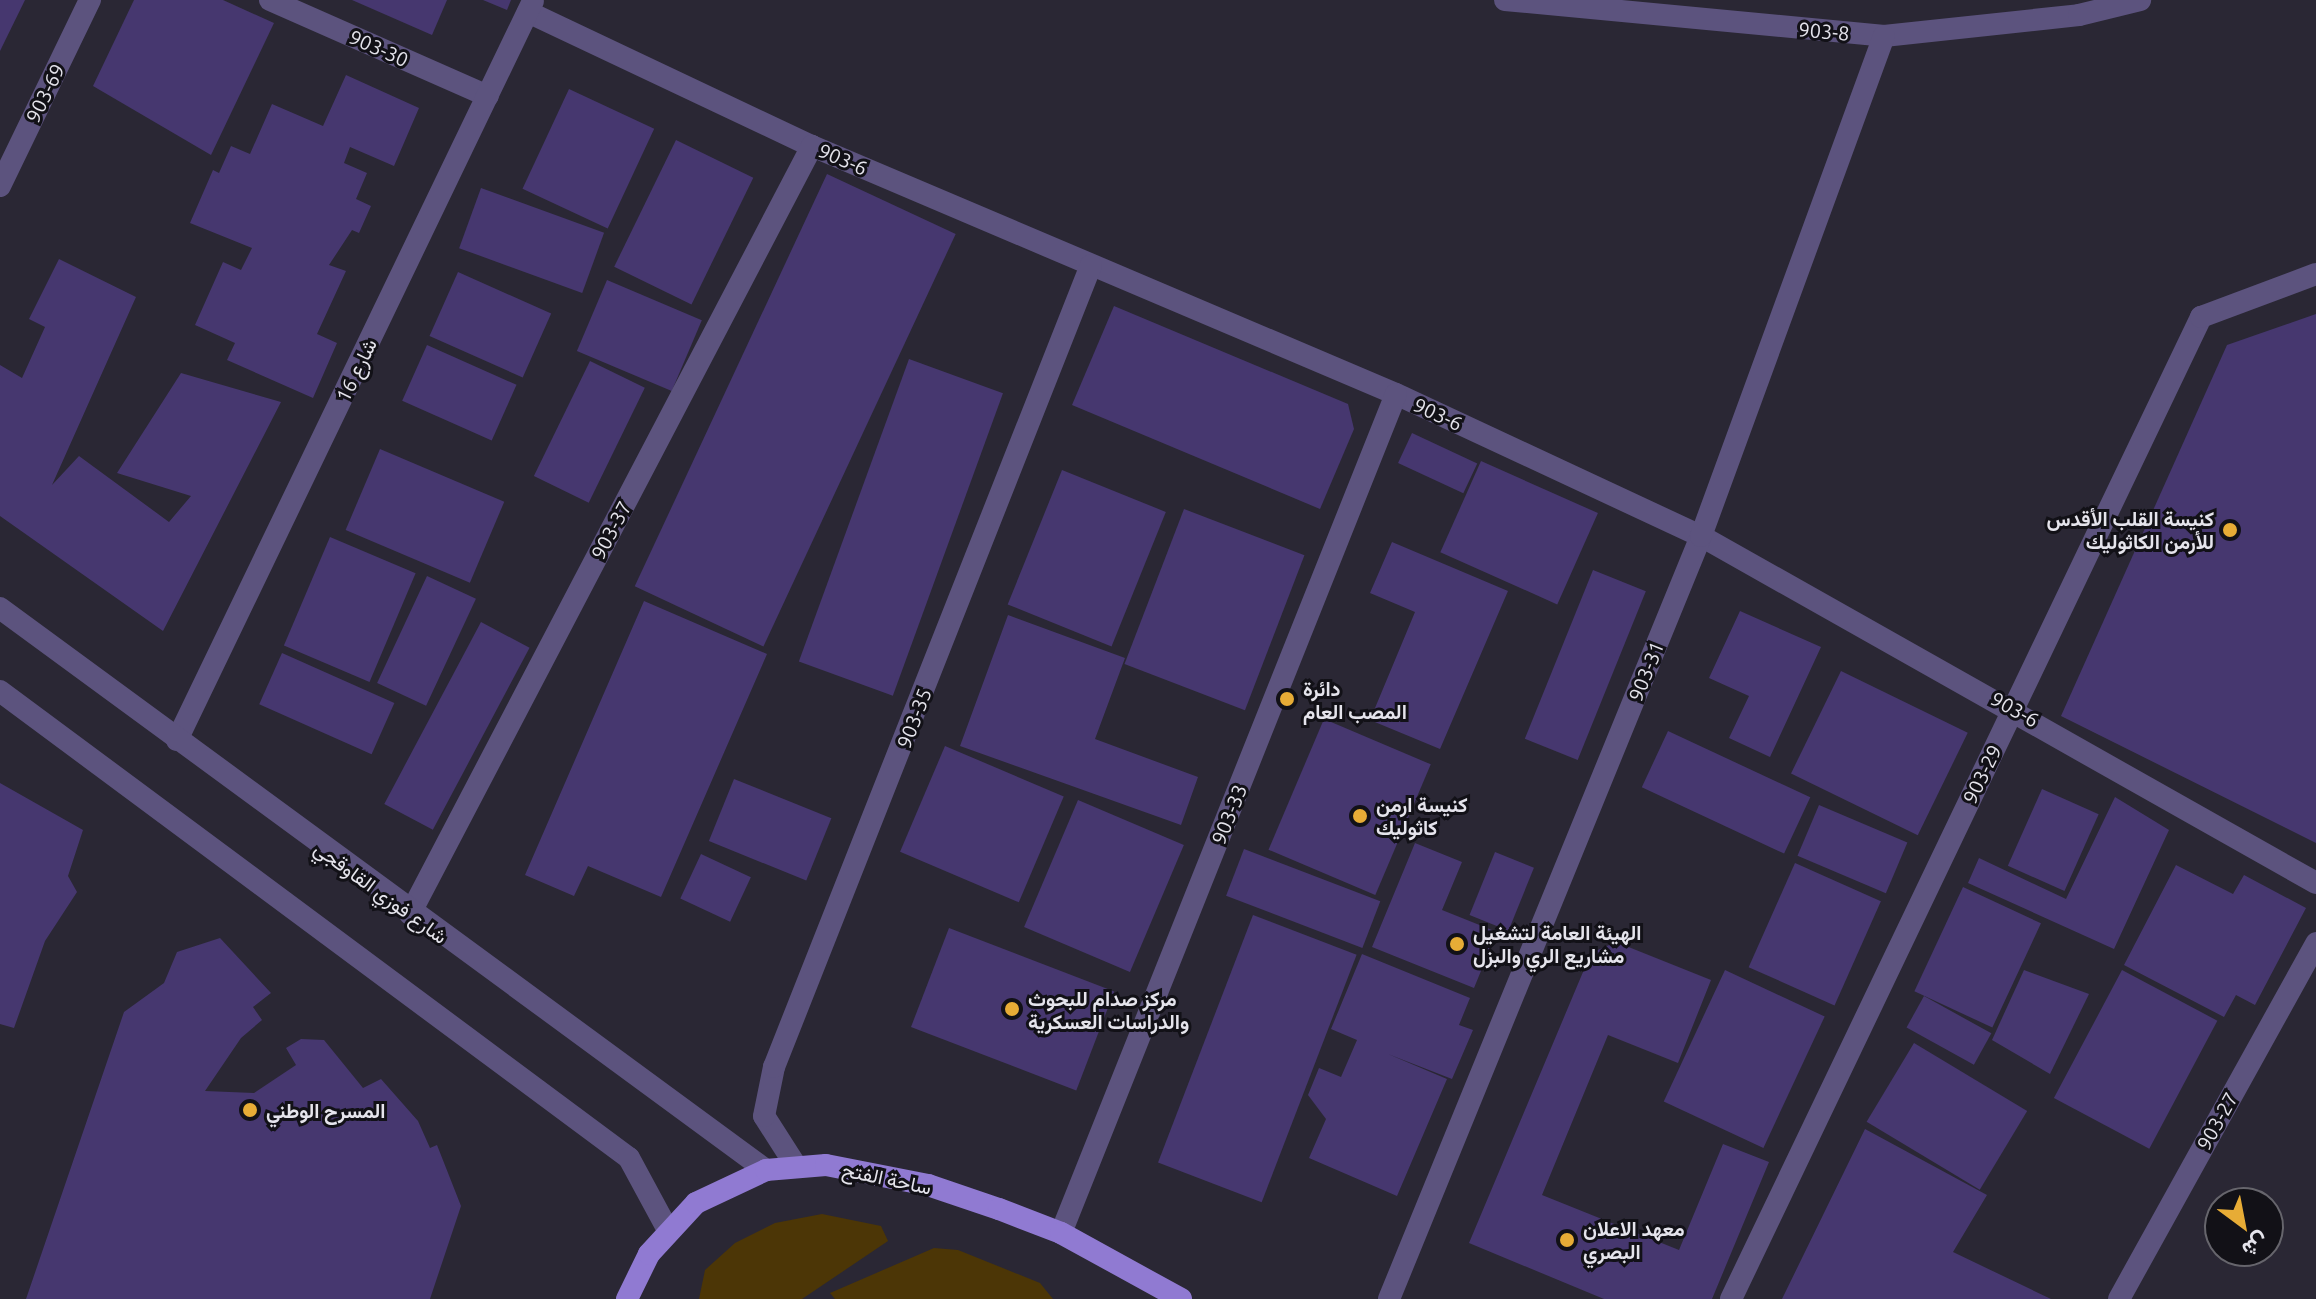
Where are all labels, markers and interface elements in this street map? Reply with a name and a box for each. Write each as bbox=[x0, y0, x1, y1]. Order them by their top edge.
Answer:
street label: 903-8 bbox=[1798, 17, 1850, 45]
street label: 903-30 bbox=[346, 24, 412, 72]
street label: 903-69 bbox=[21, 60, 69, 126]
street label: 903-6 bbox=[815, 138, 871, 180]
street label: شارع 16 bbox=[330, 334, 382, 406]
street label: 903-6 bbox=[1410, 392, 1466, 436]
street label: 903-37 bbox=[586, 497, 636, 563]
place label: كنيسة القلب الأقدس للأرمن الكاثوليك bbox=[2046, 506, 2214, 553]
marker: كنيسة القلب الأقدس للأرمن الكاثوليك bbox=[2221, 521, 2239, 539]
street label: 903-31 bbox=[1623, 638, 1669, 704]
place label: دائرة المصب العام bbox=[1303, 676, 1407, 723]
street label: 903-35 bbox=[892, 685, 936, 751]
street label: 903-6 bbox=[1987, 686, 2043, 732]
marker: دائرة المصب العام bbox=[1278, 690, 1296, 708]
street label: 903-29 bbox=[1958, 741, 2006, 807]
street label: 903-33 bbox=[1206, 781, 1252, 847]
place label: كنيسة ارمن كاثوليك bbox=[1376, 792, 1468, 839]
marker: كنيسة ارمن كاثوليك bbox=[1351, 807, 1369, 825]
street label: شارع فوزي القاوقجي bbox=[310, 836, 452, 948]
place label: الهيئة العامة لتشغيل مشاريع الري والبزل bbox=[1473, 920, 1641, 967]
marker: الهيئة العامة لتشغيل مشاريع الري والبزل bbox=[1448, 935, 1466, 953]
place label: مركز صدام للبحوث والدراسات العسكرية bbox=[1028, 986, 1189, 1033]
marker: مركز صدام للبحوث والدراسات العسكرية bbox=[1003, 1000, 1021, 1018]
street label: 903-27 bbox=[2191, 1088, 2243, 1154]
place label: المسرح الوطني bbox=[266, 1098, 385, 1122]
marker: المسرح الوطني bbox=[241, 1101, 259, 1119]
street label: ساحة الفتح bbox=[840, 1157, 934, 1199]
north arrow bbox=[2204, 1187, 2284, 1267]
place label: معهد الاعلان البصري bbox=[1583, 1216, 1685, 1263]
text: ش bbox=[2238, 1228, 2274, 1264]
marker: معهد الاعلان البصري bbox=[1558, 1231, 1576, 1249]

